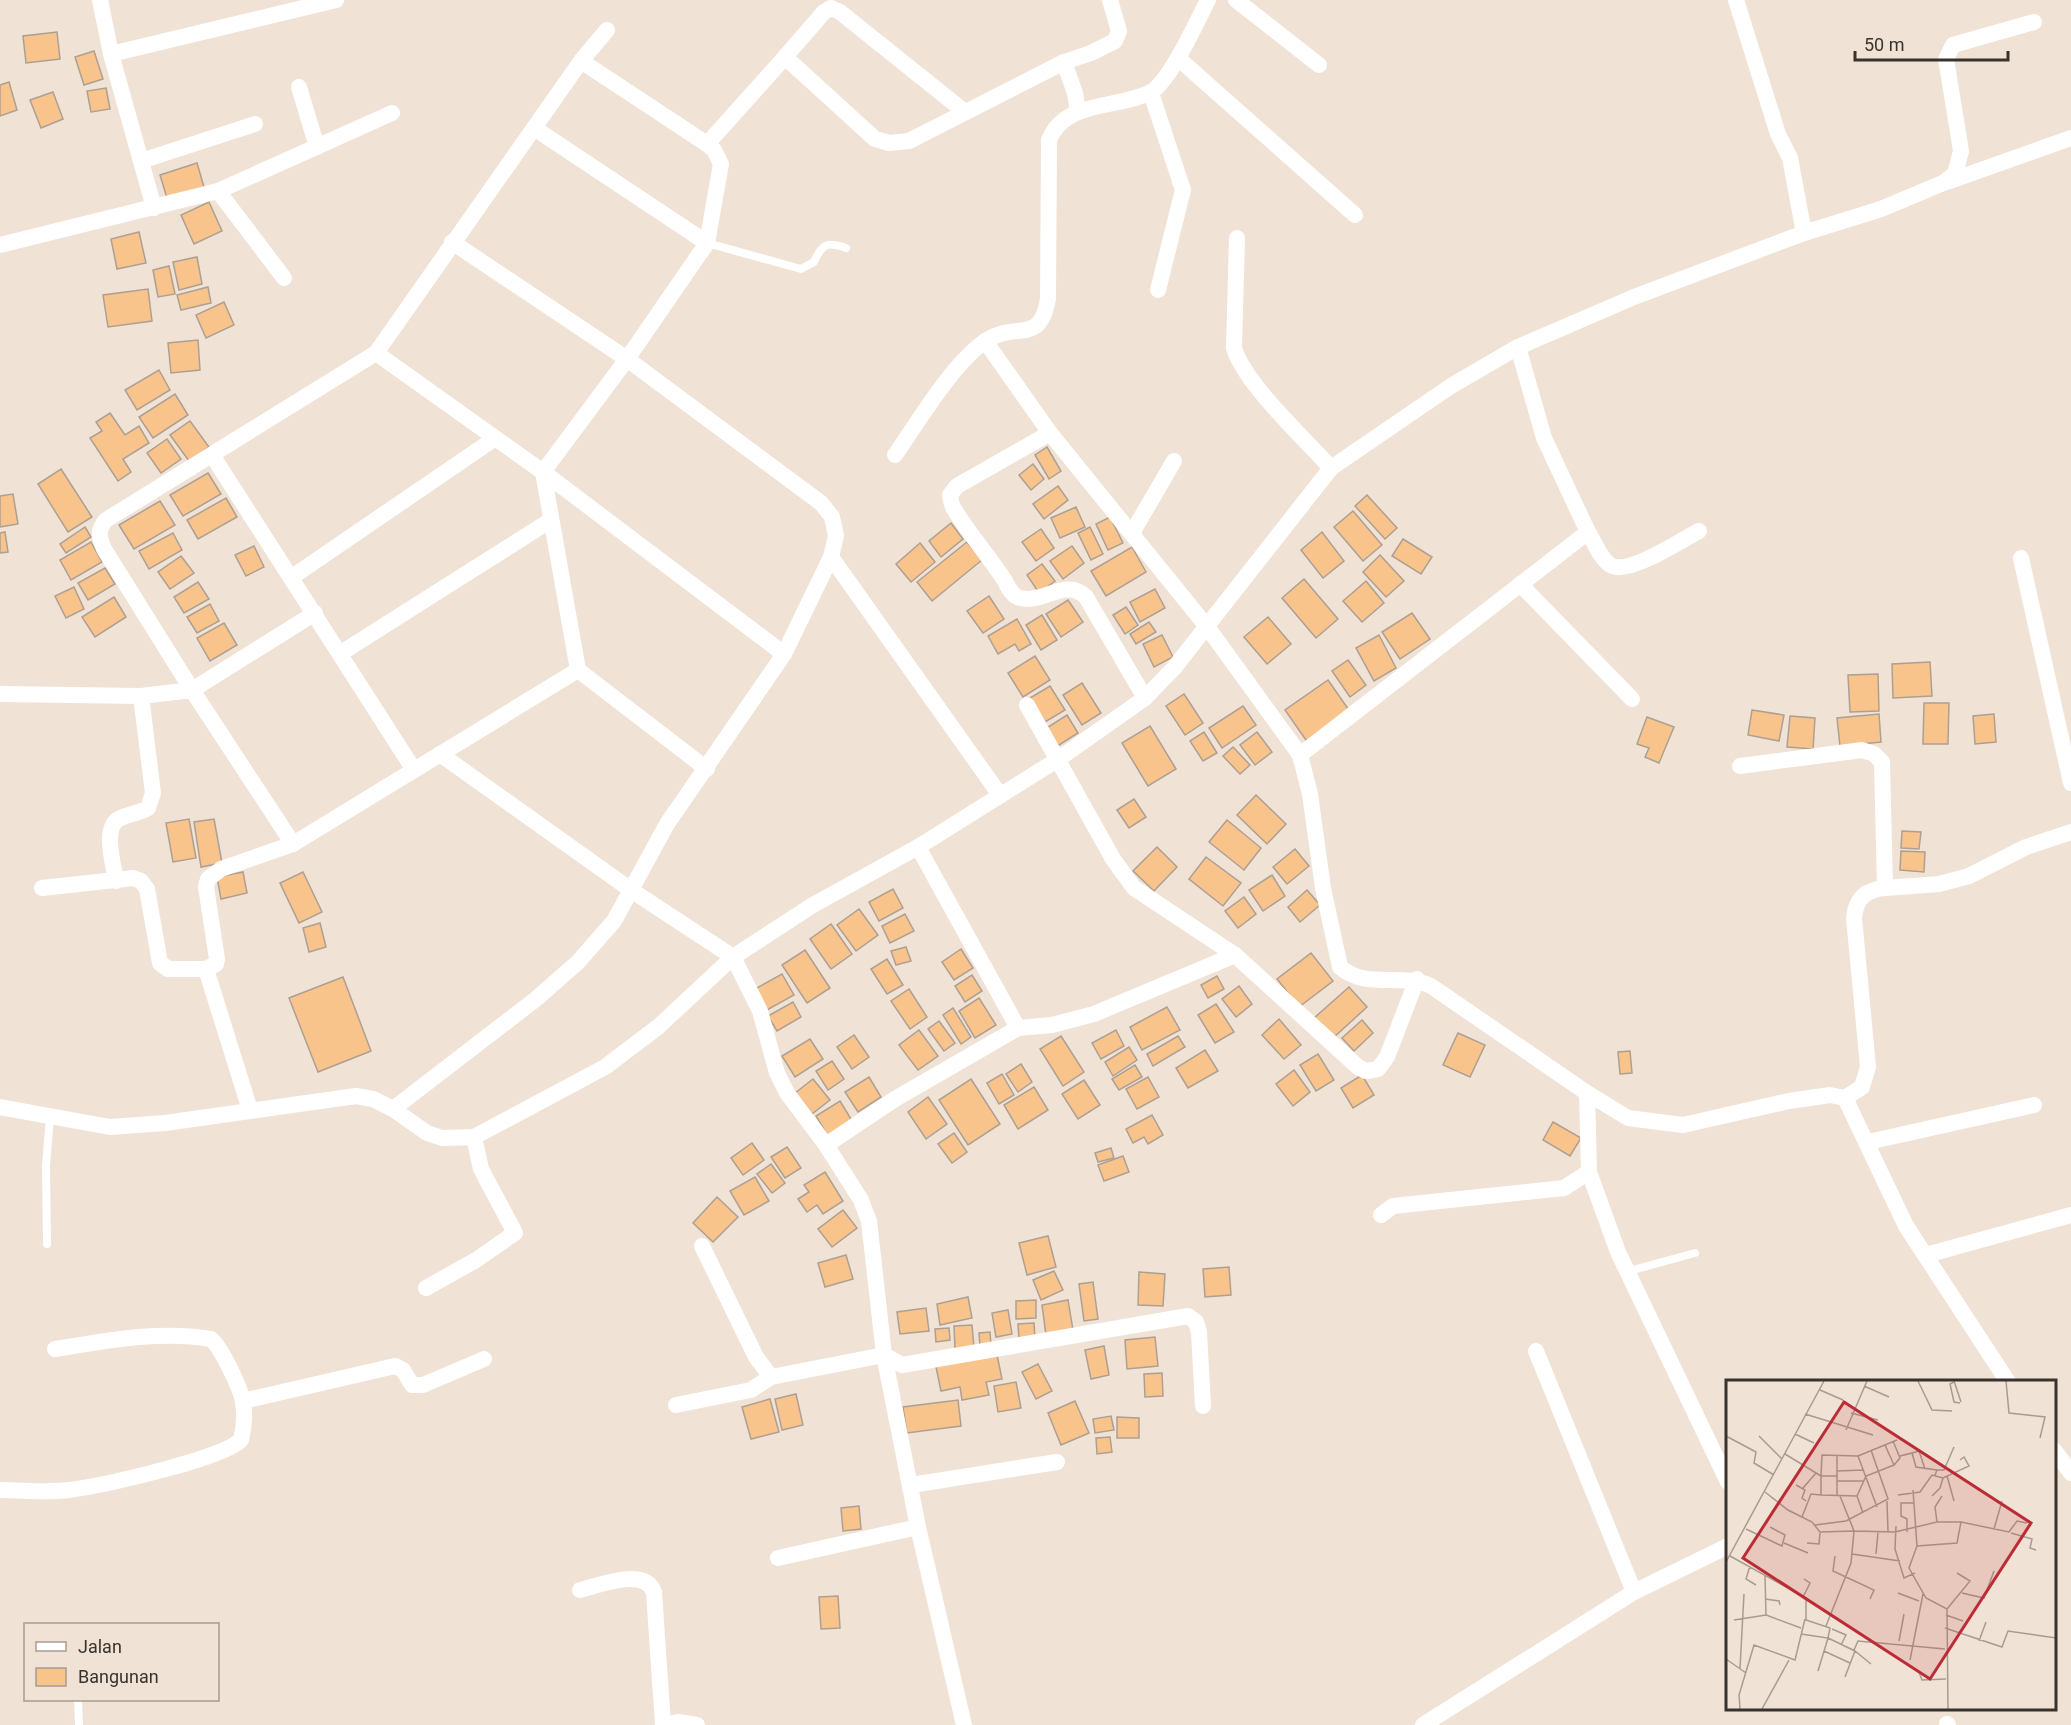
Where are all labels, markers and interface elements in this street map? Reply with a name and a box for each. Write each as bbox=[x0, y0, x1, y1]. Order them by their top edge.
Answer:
scale bar bbox=[1855, 24, 2008, 62]
text: 50 m bbox=[1864, 34, 1904, 55]
inset map bbox=[1726, 1380, 2056, 1710]
legend bbox=[24, 1623, 219, 1701]
text: Jalan bbox=[78, 1636, 122, 1657]
text: Bangunan bbox=[78, 1666, 159, 1687]

